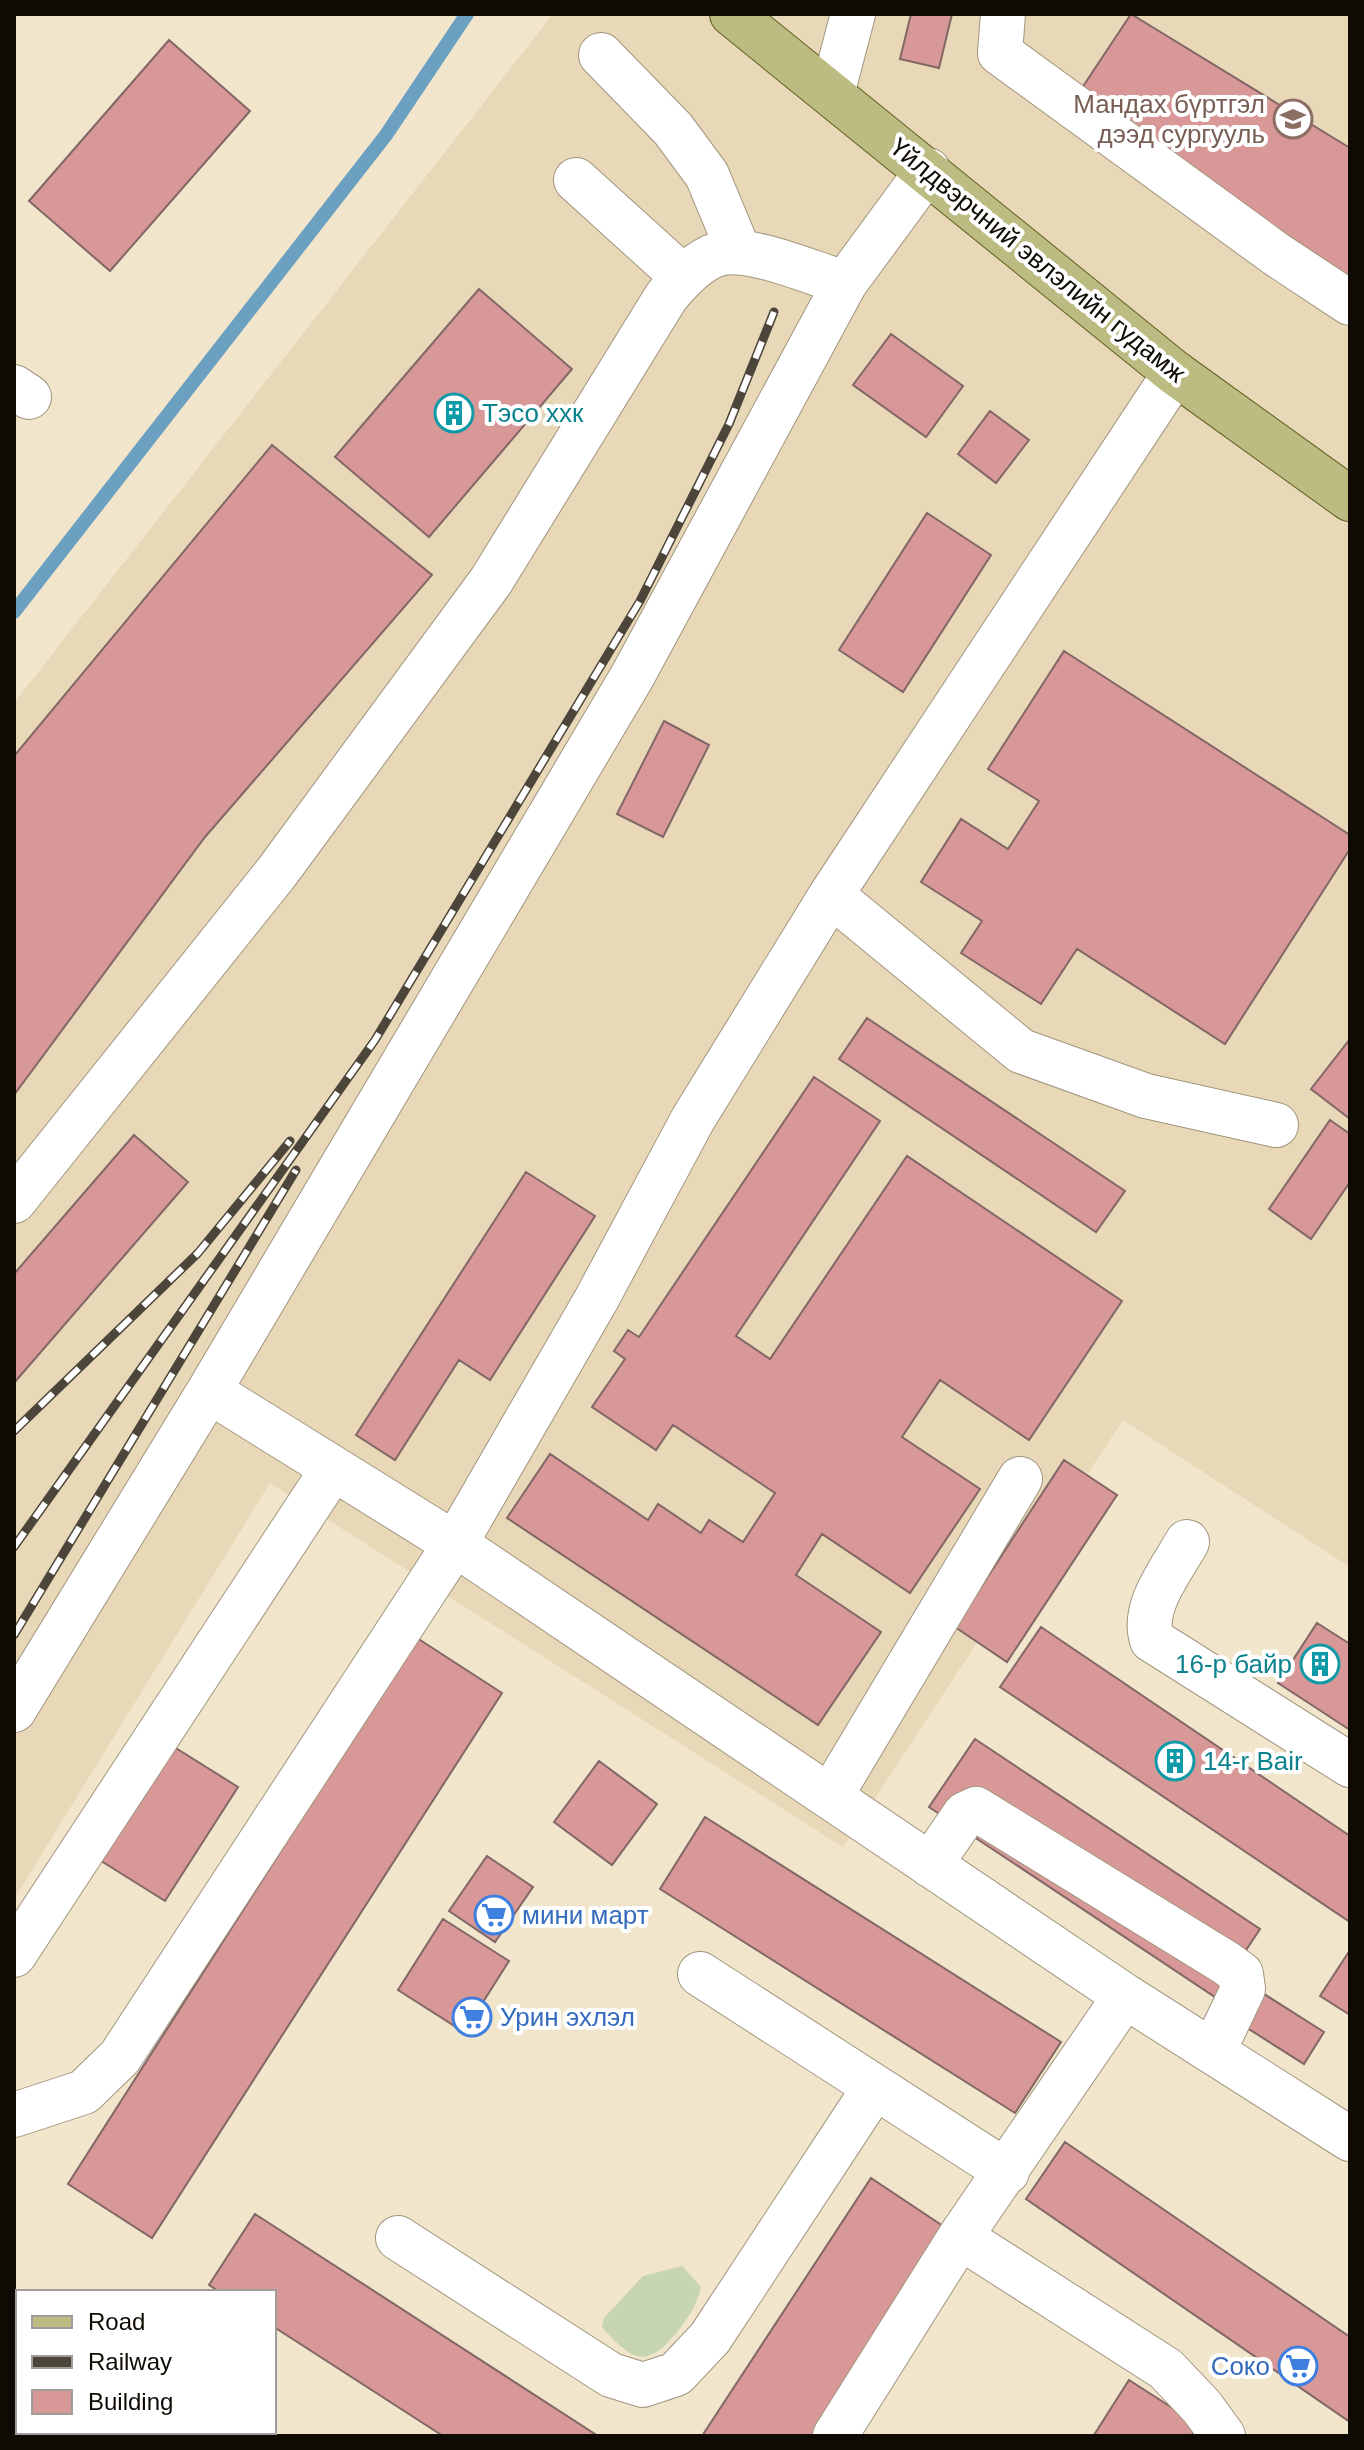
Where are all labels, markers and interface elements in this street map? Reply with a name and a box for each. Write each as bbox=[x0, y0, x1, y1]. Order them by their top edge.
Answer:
place label: Мандах бүртгэл дээд сургууль bbox=[1073, 89, 1265, 149]
school or university icon: Мандах бүртгэл дээд сургууль bbox=[1272, 98, 1314, 140]
street label: Үйлдвэрчний эвлэлийн гудамж bbox=[884, 132, 1192, 389]
building icon: Тэсо ххк bbox=[433, 392, 475, 434]
place label: Тэсо ххк bbox=[482, 398, 584, 428]
building icon: 16-р байр bbox=[1299, 1643, 1341, 1685]
place label: 16-р байр bbox=[1175, 1649, 1292, 1679]
building icon: 14-r Bair bbox=[1154, 1740, 1196, 1782]
place label: 14-r Bair bbox=[1203, 1746, 1303, 1776]
supermarket icon: мини март bbox=[473, 1894, 515, 1936]
place label: мини март bbox=[522, 1900, 649, 1930]
supermarket icon: Урин эхлэл bbox=[451, 1996, 493, 2038]
place label: Урин эхлэл bbox=[500, 2002, 635, 2032]
legend bbox=[16, 2290, 276, 2434]
text: Road bbox=[88, 2308, 145, 2335]
supermarket icon: Соко bbox=[1277, 2345, 1319, 2387]
text: Railway bbox=[88, 2348, 172, 2375]
place label: Соко bbox=[1211, 2351, 1270, 2381]
text: Building bbox=[88, 2388, 173, 2415]

